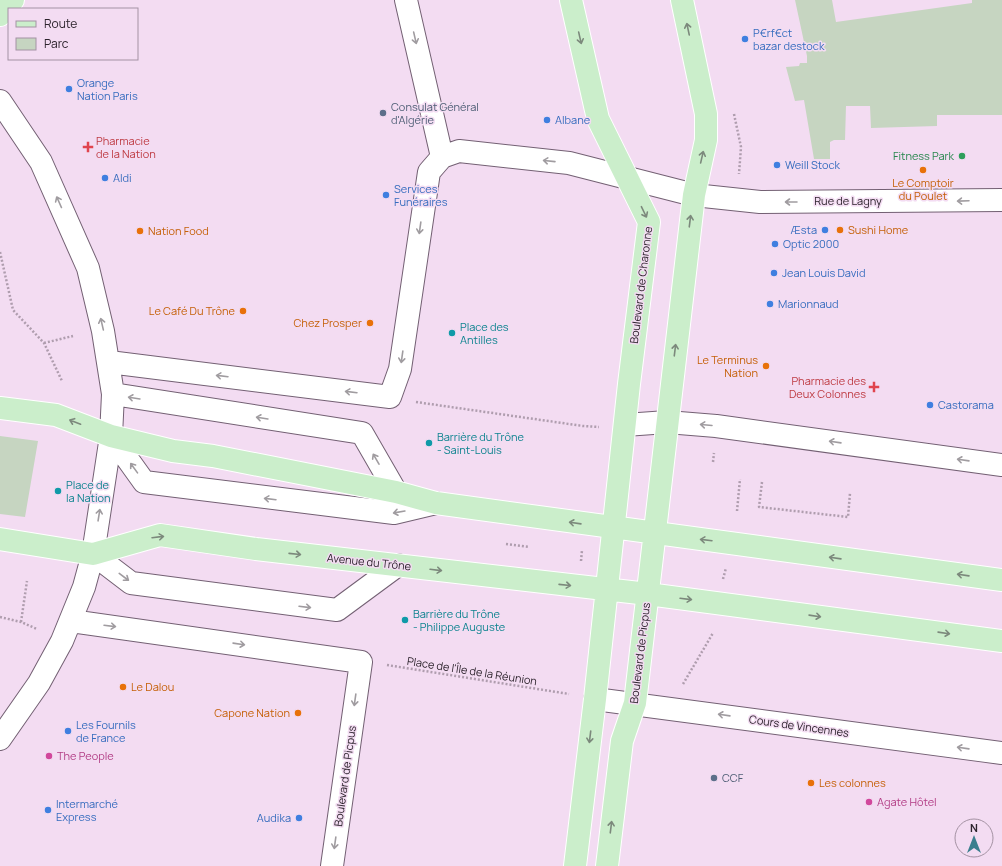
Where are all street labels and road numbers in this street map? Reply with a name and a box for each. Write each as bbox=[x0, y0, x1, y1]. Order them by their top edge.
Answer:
street label: Rue de Lagny bbox=[814, 193, 882, 208]
street label: Boulevard de Charonne bbox=[626, 225, 655, 344]
street label: Avenue du Trône bbox=[326, 550, 412, 573]
street label: Boulevard de Picpus bbox=[626, 601, 653, 704]
street label: Place de l'Île de la Réunion bbox=[406, 653, 538, 688]
street label: Cours de Vincennes bbox=[748, 711, 850, 740]
street label: Boulevard de Picpus bbox=[330, 724, 359, 827]

